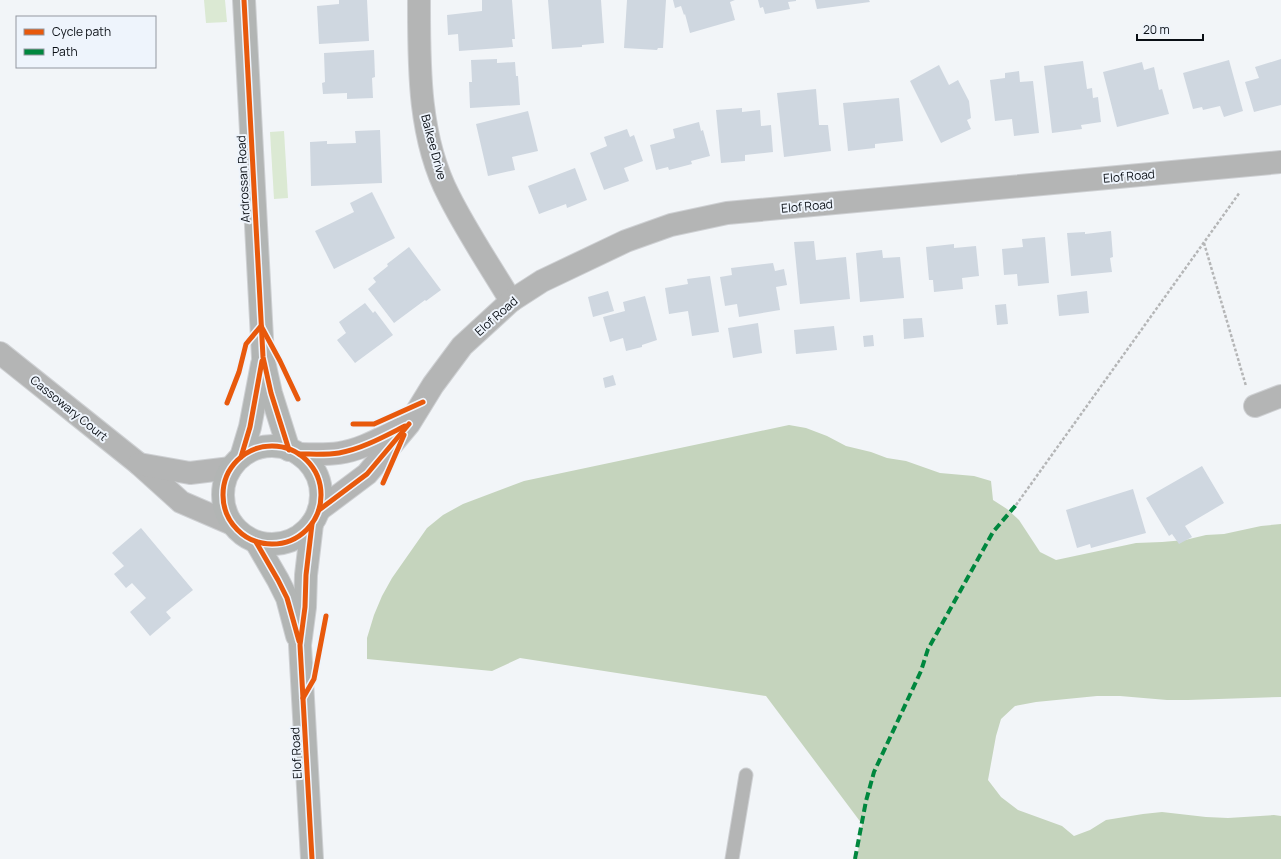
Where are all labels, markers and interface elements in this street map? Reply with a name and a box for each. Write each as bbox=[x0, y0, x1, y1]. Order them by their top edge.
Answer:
legend bbox=[16, 16, 156, 68]
scale bar bbox=[1137, 16, 1203, 42]
text: 20 m bbox=[1143, 21, 1170, 38]
text: Cycle path bbox=[52, 23, 111, 40]
text: Path bbox=[52, 43, 78, 60]
street label: Balkee Drive bbox=[417, 112, 451, 182]
street label: Ardrossan Road bbox=[232, 135, 254, 223]
street label: Elof Road bbox=[1102, 165, 1156, 187]
street label: Elof Road bbox=[780, 195, 834, 217]
street label: Elof Road bbox=[471, 293, 521, 339]
street label: Cassowary Court bbox=[27, 371, 111, 445]
street label: Elof Road bbox=[286, 727, 306, 779]

